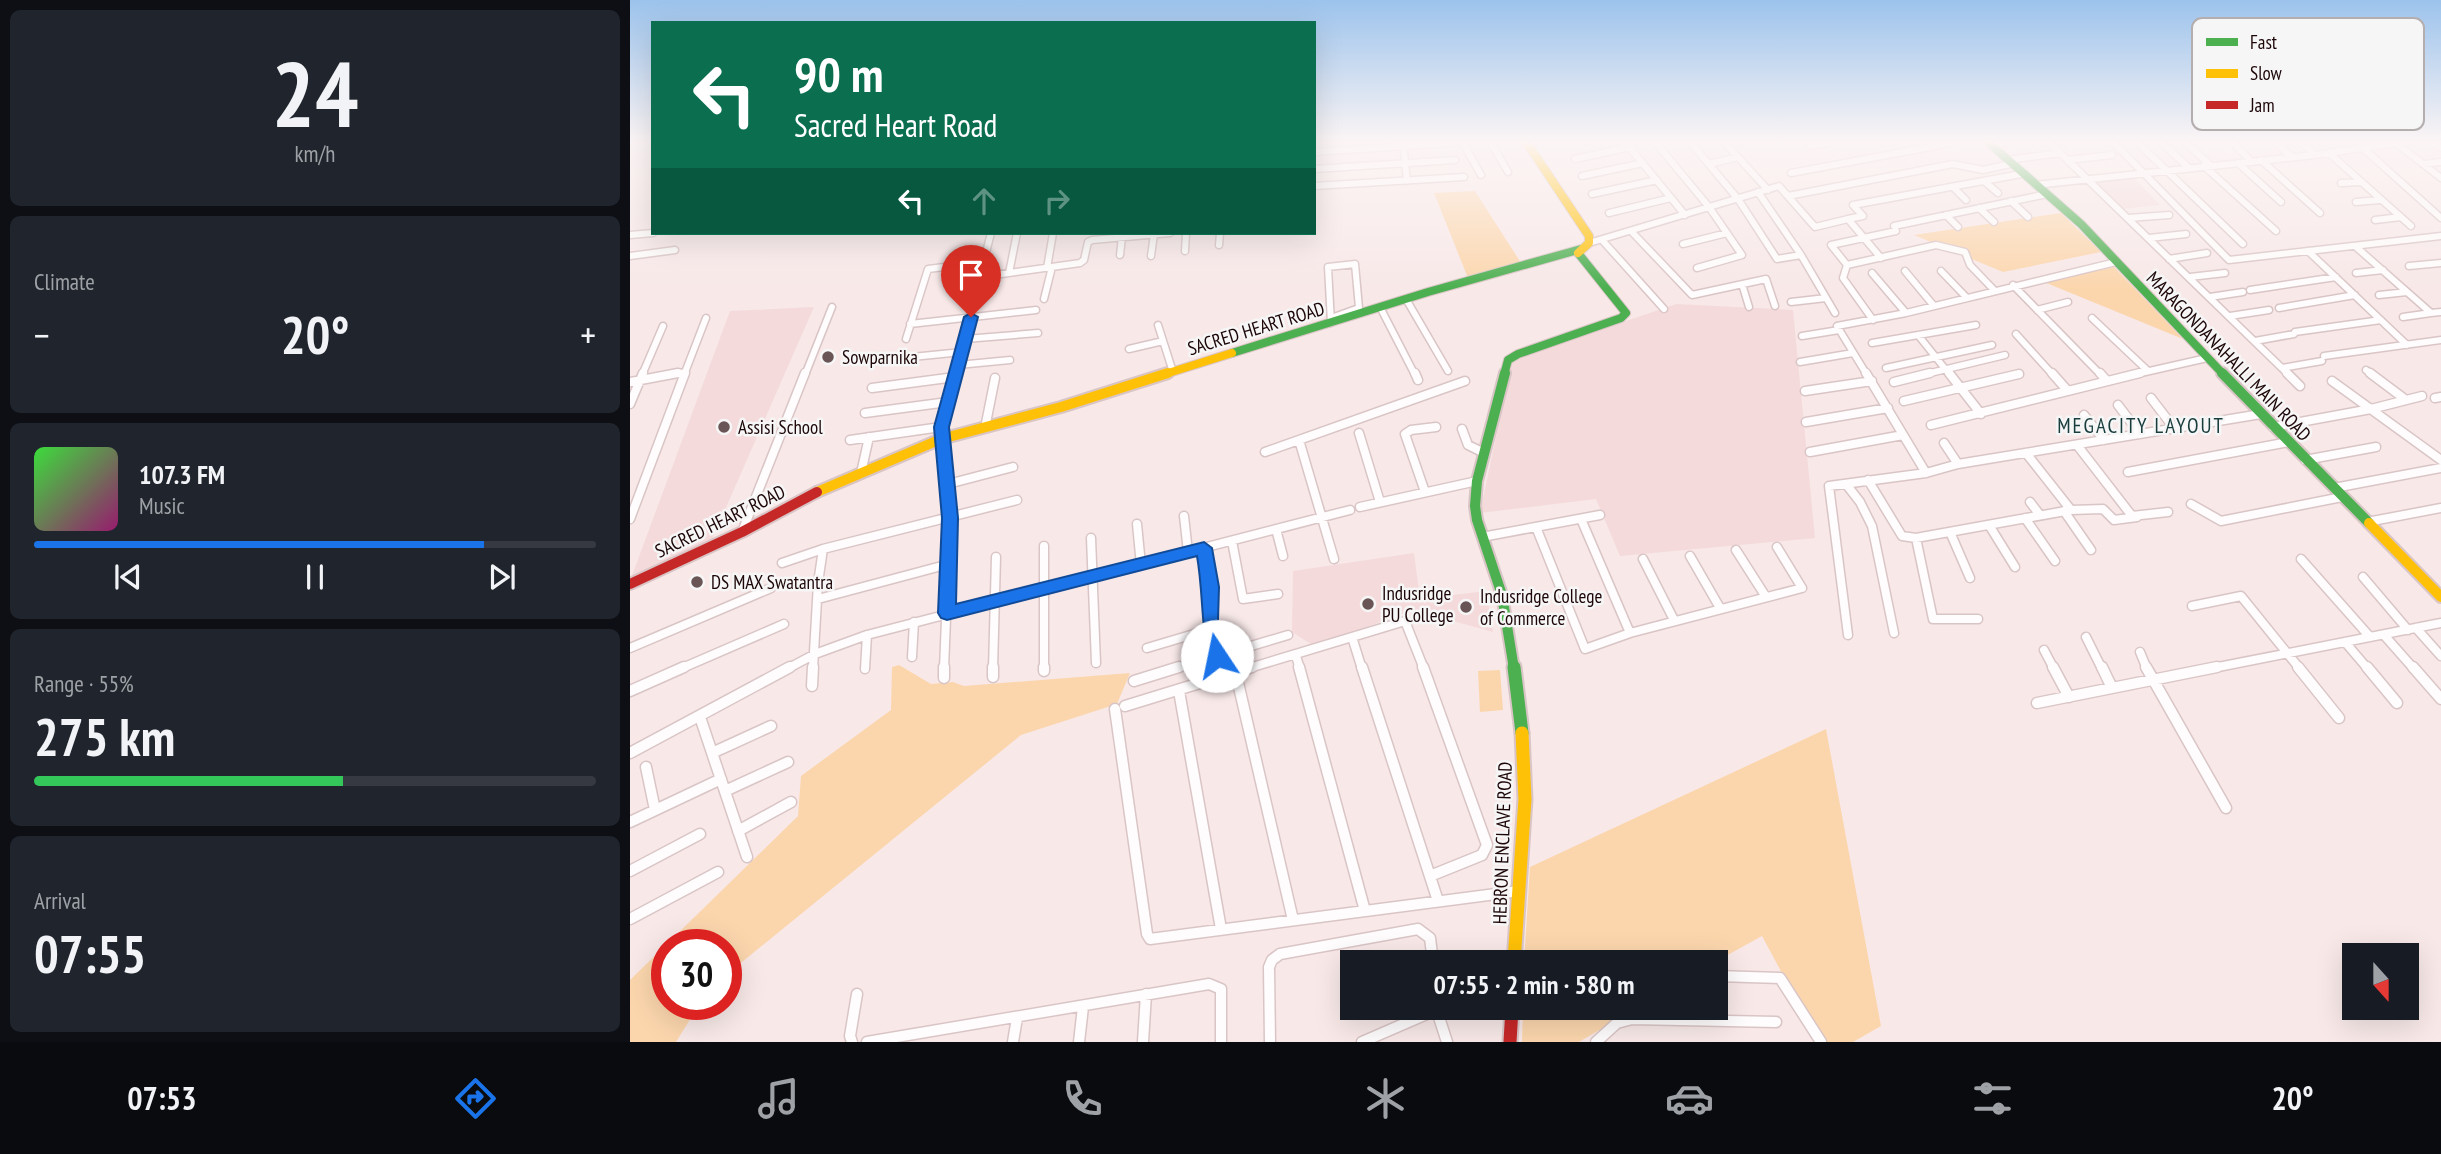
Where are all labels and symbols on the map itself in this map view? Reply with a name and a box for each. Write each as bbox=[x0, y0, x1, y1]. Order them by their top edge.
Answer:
legend bbox=[2192, 18, 2424, 130]
text: Fast bbox=[2250, 30, 2278, 54]
text: Slow bbox=[2250, 61, 2283, 85]
text: Jam bbox=[2249, 93, 2275, 117]
pin bbox=[941, 245, 1001, 317]
street label: MARAGONDANAHALLI MAIN ROAD bbox=[2142, 266, 2316, 446]
street label: SACRED HEART ROAD bbox=[1185, 296, 1327, 360]
place label: Sowparnika bbox=[842, 345, 918, 369]
marker: Sowparnika bbox=[820, 349, 836, 365]
district label: MEGACITY LAYOUT bbox=[2057, 412, 2225, 439]
place label: Assisi School bbox=[738, 415, 823, 439]
marker: Assisi School bbox=[716, 419, 732, 435]
street label: SACRED HEART ROAD bbox=[651, 479, 789, 563]
place label: DS MAX Swatantra bbox=[711, 570, 833, 594]
marker: DS MAX Swatantra bbox=[689, 574, 705, 590]
place label: Indusridge PU College bbox=[1382, 581, 1454, 627]
place label: Indusridge College of Commerce bbox=[1480, 584, 1602, 630]
marker: Indusridge PU College bbox=[1360, 596, 1376, 612]
marker: Indusridge College of Commerce bbox=[1458, 599, 1474, 615]
position arrow bbox=[1180, 619, 1254, 693]
street label: HEBRON ENCLAVE ROAD bbox=[1487, 761, 1517, 925]
speed limit sign: 30 bbox=[651, 929, 742, 1020]
north arrow bbox=[2342, 943, 2418, 1020]

